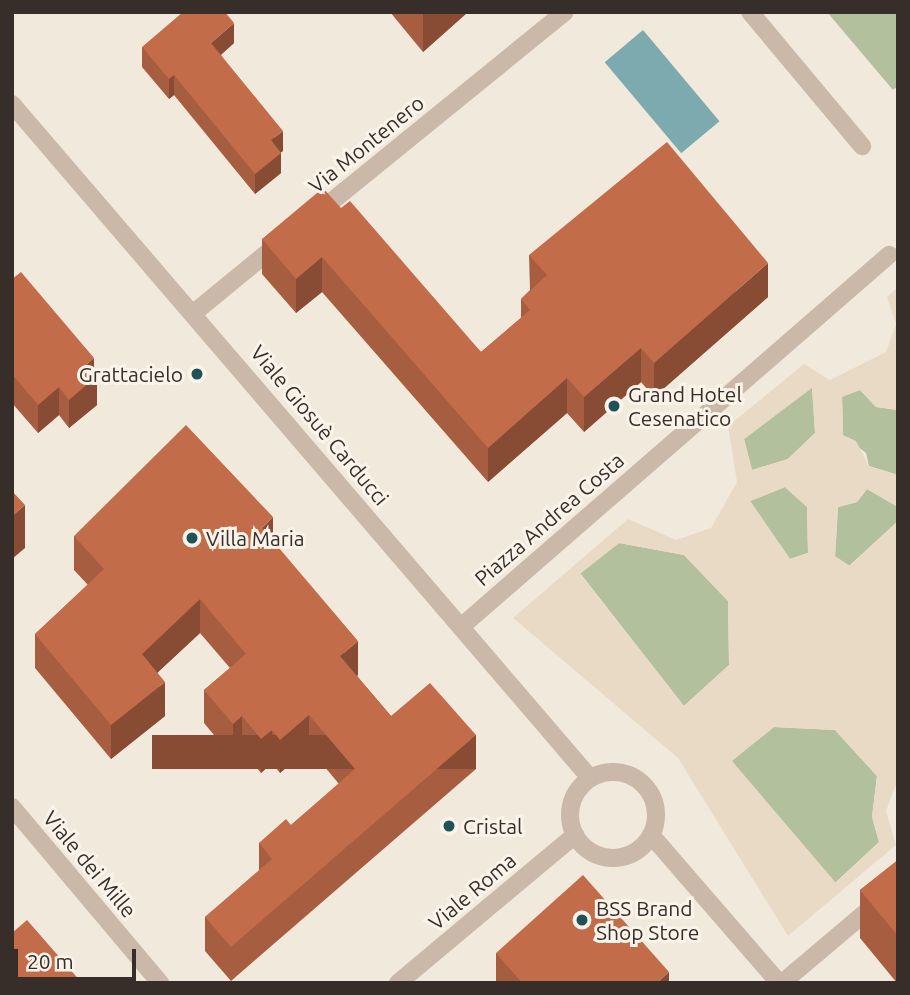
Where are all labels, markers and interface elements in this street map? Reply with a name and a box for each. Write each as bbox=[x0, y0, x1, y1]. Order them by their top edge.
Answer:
street label: Via Montenero bbox=[303, 90, 429, 198]
street label: Viale Giosuè Carducci bbox=[246, 340, 394, 510]
place label: Grattacielo bbox=[79, 361, 183, 387]
marker: Grattacielo bbox=[189, 366, 205, 382]
place label: Grand Hotel Cesenatico bbox=[628, 381, 742, 431]
marker: Grand Hotel Cesenatico bbox=[606, 398, 622, 414]
street label: Piazza Andrea Costa bbox=[469, 447, 629, 591]
place label: Villa Maria bbox=[206, 525, 305, 551]
marker: Villa Maria bbox=[184, 530, 200, 546]
street label: Viale dei Mille bbox=[38, 806, 142, 922]
place label: Cristal bbox=[463, 813, 523, 839]
marker: Cristal bbox=[441, 818, 457, 834]
street label: Viale Roma bbox=[423, 847, 521, 935]
place label: BSS Brand Shop Store bbox=[596, 895, 699, 945]
marker: BSS Brand Shop Store bbox=[574, 912, 590, 928]
scale bar bbox=[18, 936, 140, 980]
text: 20 m bbox=[27, 949, 74, 973]

